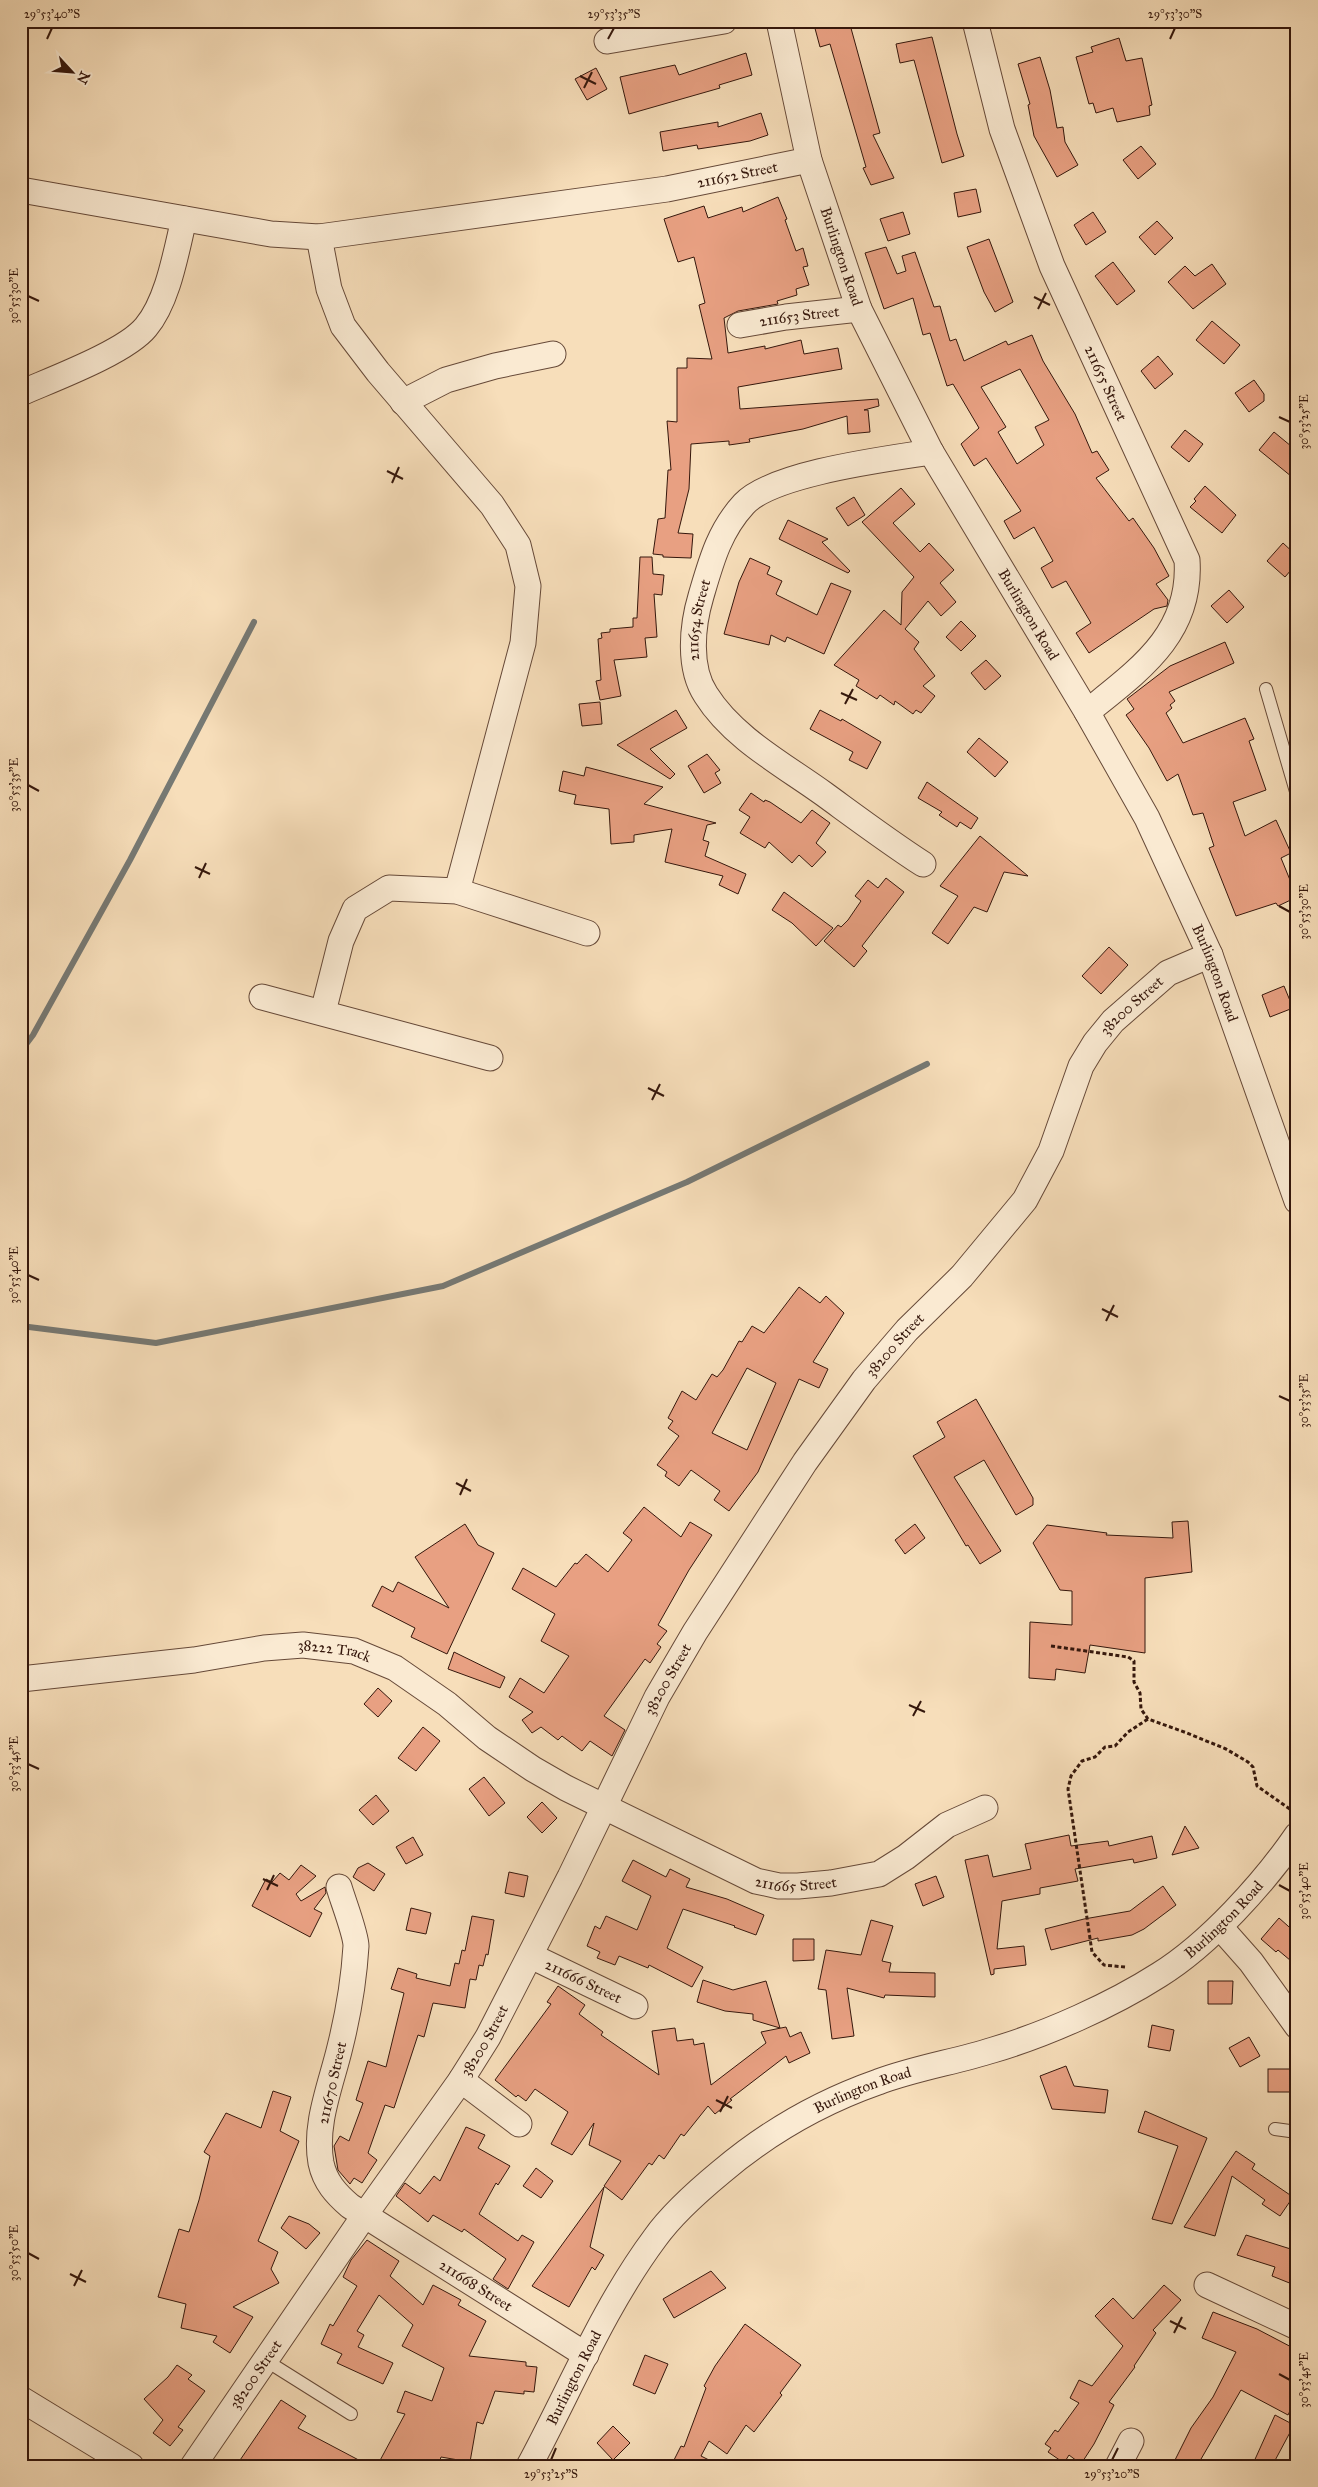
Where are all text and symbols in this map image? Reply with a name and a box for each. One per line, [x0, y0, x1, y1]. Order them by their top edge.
text: 29°53'40"S [24, 7, 80, 21]
text: 29°53'35"S [588, 7, 641, 21]
text: 29°53'30"S [1148, 7, 1202, 21]
north arrow [48, 48, 98, 98]
text: N [73, 68, 93, 87]
street label: 211652 Street [695, 157, 780, 192]
street label: Burlington Road [816, 205, 866, 309]
text: 30°53'30"E [7, 268, 21, 324]
street label: 211653 Street [758, 302, 841, 330]
street label: 211655 Street [1081, 342, 1131, 424]
text: 30°53'25"E [1297, 394, 1311, 450]
street label: Burlington Road [994, 566, 1063, 664]
street label: 211654 Street [684, 577, 715, 662]
text: 30°53'35"E [7, 758, 21, 812]
text: 30°53'30"E [1297, 884, 1311, 940]
street label: Burlington Road [1188, 921, 1242, 1025]
street label: 38200 Street [1096, 972, 1167, 1039]
text: 30°53'40"E [7, 1246, 21, 1304]
street label: 38200 Street [862, 1309, 928, 1380]
text: 30°53'35"E [1297, 1374, 1311, 1428]
street label: 38222 Track [297, 1636, 374, 1666]
street label: 38200 Street [641, 1640, 696, 1718]
text: 30°53'45"E [7, 1736, 21, 1792]
text: 30°53'40"E [1297, 1862, 1311, 1920]
street label: 211665 Street [753, 1872, 839, 1896]
street label: Burlington Road [1181, 1877, 1267, 1962]
street label: 211666 Street [542, 1955, 625, 2007]
street label: 38200 Street [457, 2001, 512, 2079]
street label: 211670 Street [314, 2039, 350, 2126]
street label: Burlington Road [811, 2063, 913, 2117]
text: 30°53'50"E [7, 2224, 21, 2281]
street label: 211668 Street [436, 2256, 516, 2316]
street label: Burlington Road [543, 2327, 605, 2428]
street label: 38200 Street [226, 2336, 286, 2412]
text: 30°53'45"E [1297, 2352, 1311, 2408]
text: 29°53'25"S [524, 2467, 578, 2481]
text: 29°53'20"S [1084, 2467, 1140, 2481]

